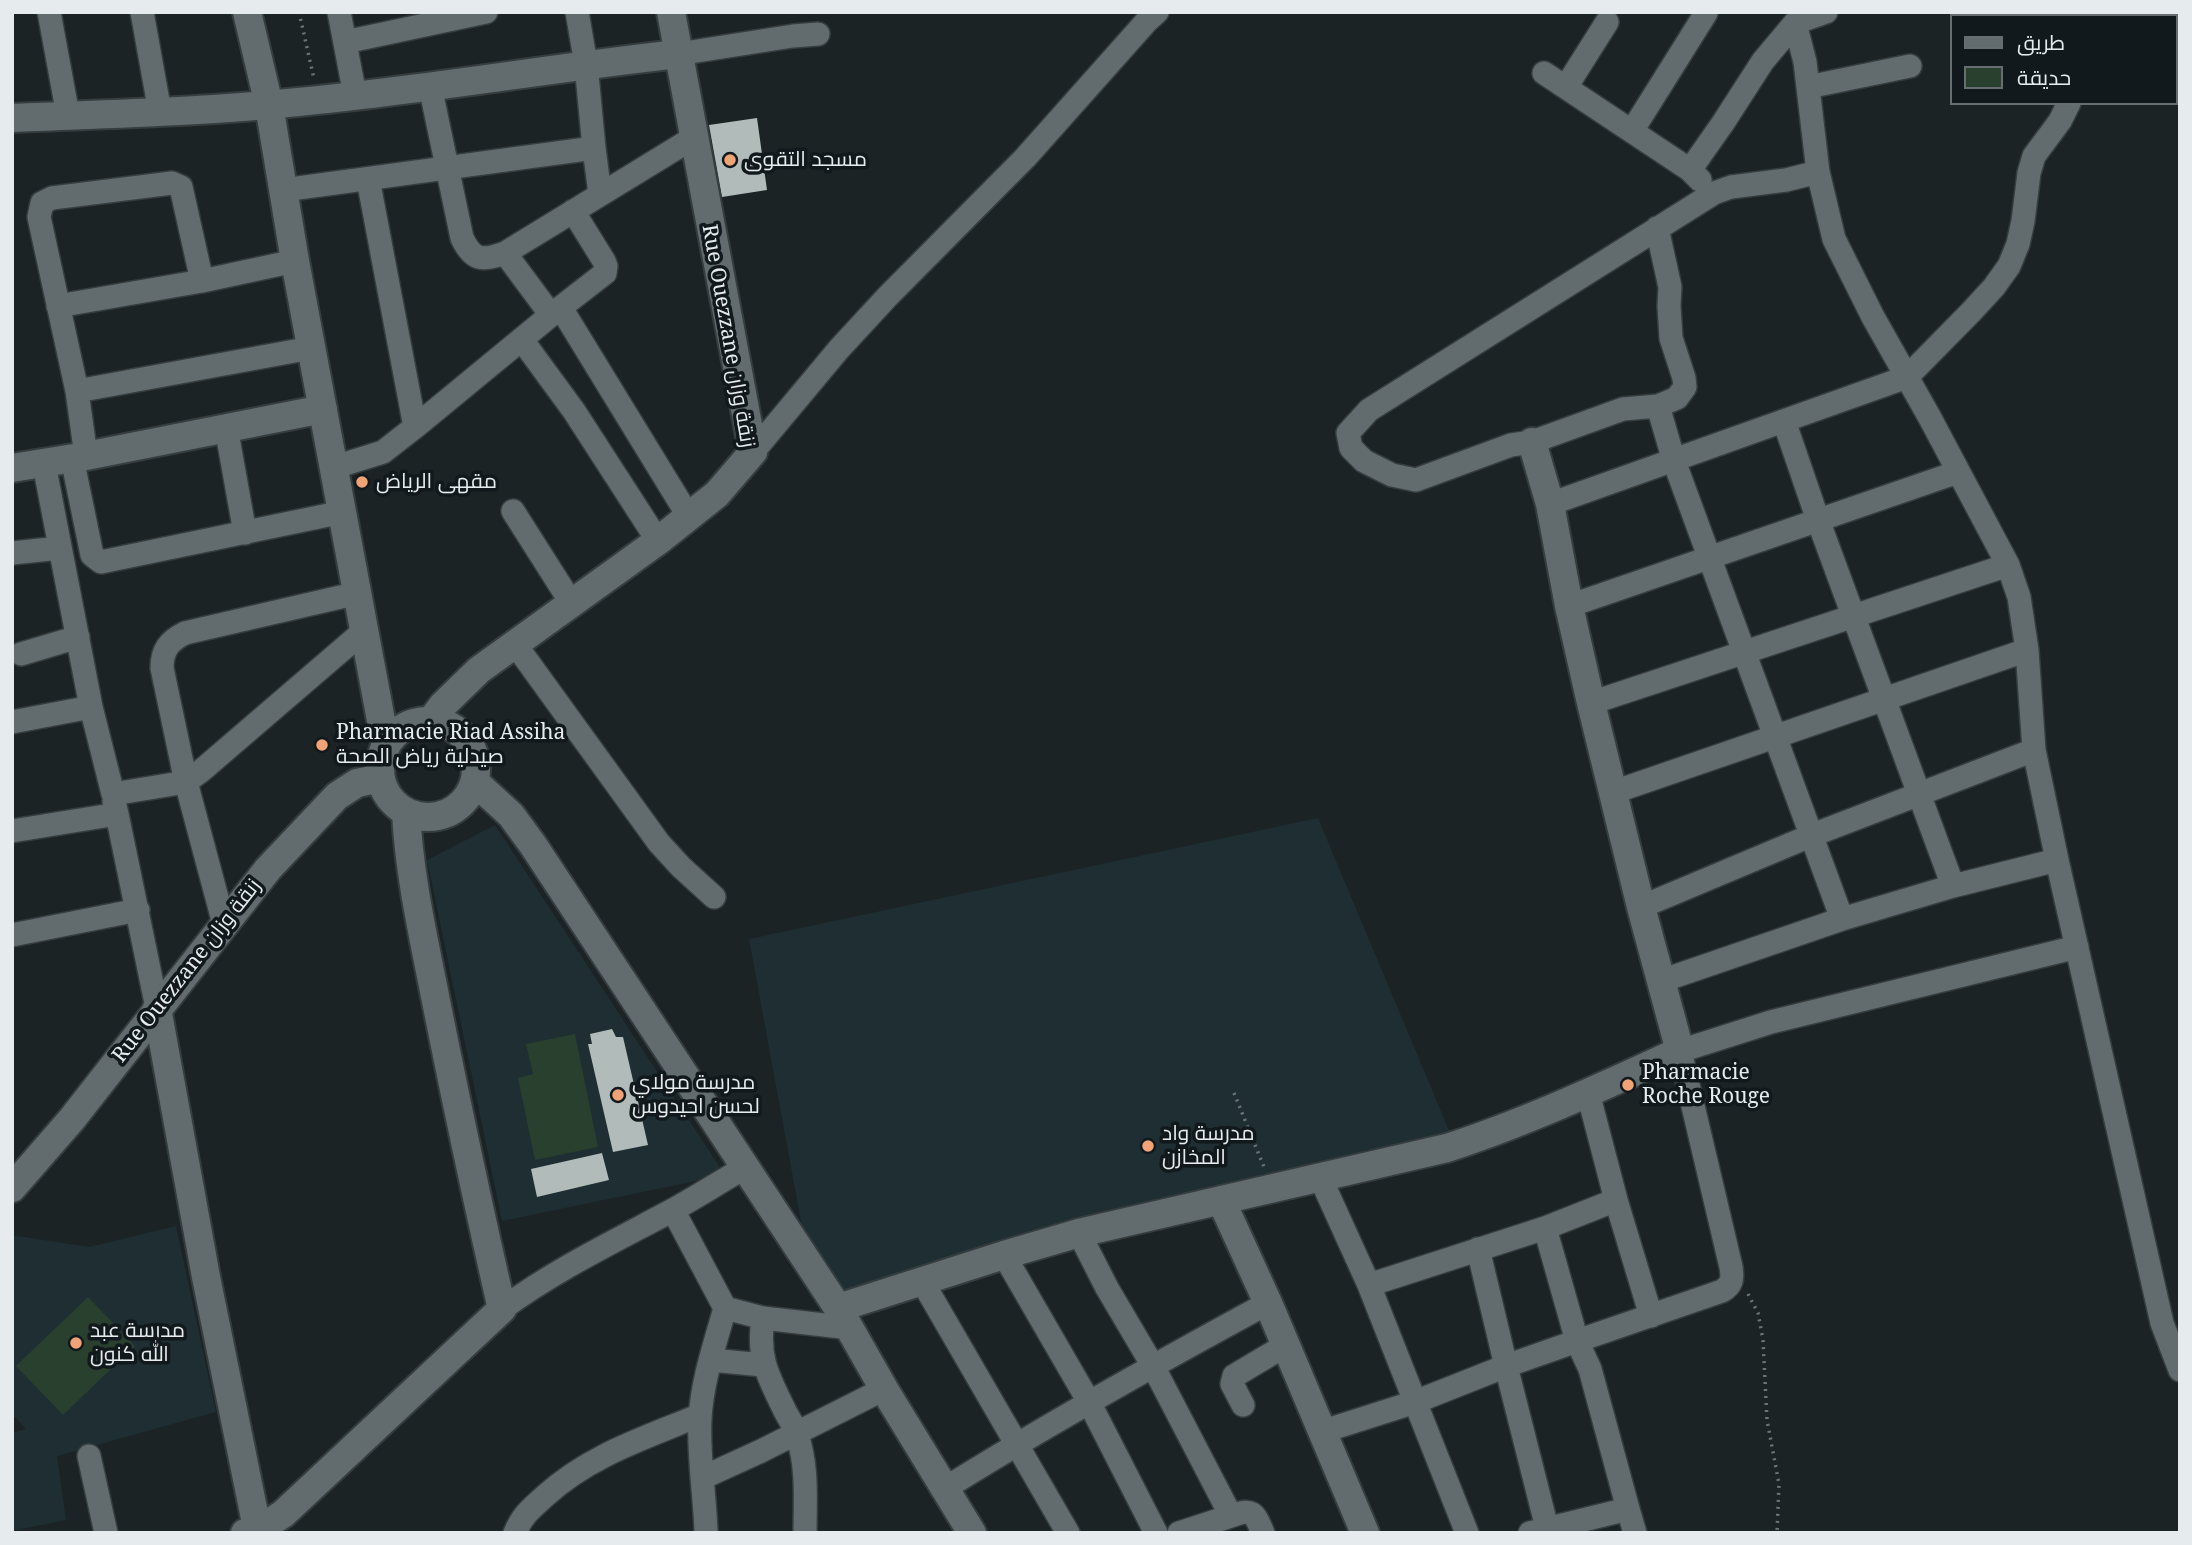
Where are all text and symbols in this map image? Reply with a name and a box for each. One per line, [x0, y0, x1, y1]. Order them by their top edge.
legend [1951, 14, 2178, 105]
text: طريق [2017, 28, 2065, 56]
text: حديقة [2017, 63, 2071, 91]
place label: مسجد التقوى [744, 147, 867, 173]
marker: مسجد التقوى [722, 152, 738, 168]
street label: Rue Ouezzane زنقة وزان [696, 222, 760, 450]
place label: مقهى الرياض [376, 469, 497, 495]
marker: مقهى الرياض [354, 474, 370, 490]
place label: Pharmacie Riad Assiha صيدلية رياض الصحة [336, 720, 565, 770]
marker: Pharmacie Riad Assiha صيدلية رياض الصحة [314, 737, 330, 753]
street label: Rue Ouezzane زنقة وزان [107, 874, 267, 1068]
place label: Pharmacie Roche Rouge [1642, 1060, 1770, 1110]
place label: مدرسة مولاي لحسن احيدوس [632, 1070, 760, 1120]
marker: Pharmacie Roche Rouge [1620, 1077, 1636, 1093]
marker: مدرسة مولاي لحسن احيدوس [610, 1087, 626, 1103]
place label: مدرسة واد المخازن [1162, 1121, 1254, 1171]
marker: مدرسة واد المخازن [1140, 1138, 1156, 1154]
place label: مدرسة عبد الله كنون [90, 1318, 185, 1368]
marker: مدرسة عبد الله كنون [68, 1335, 84, 1351]

